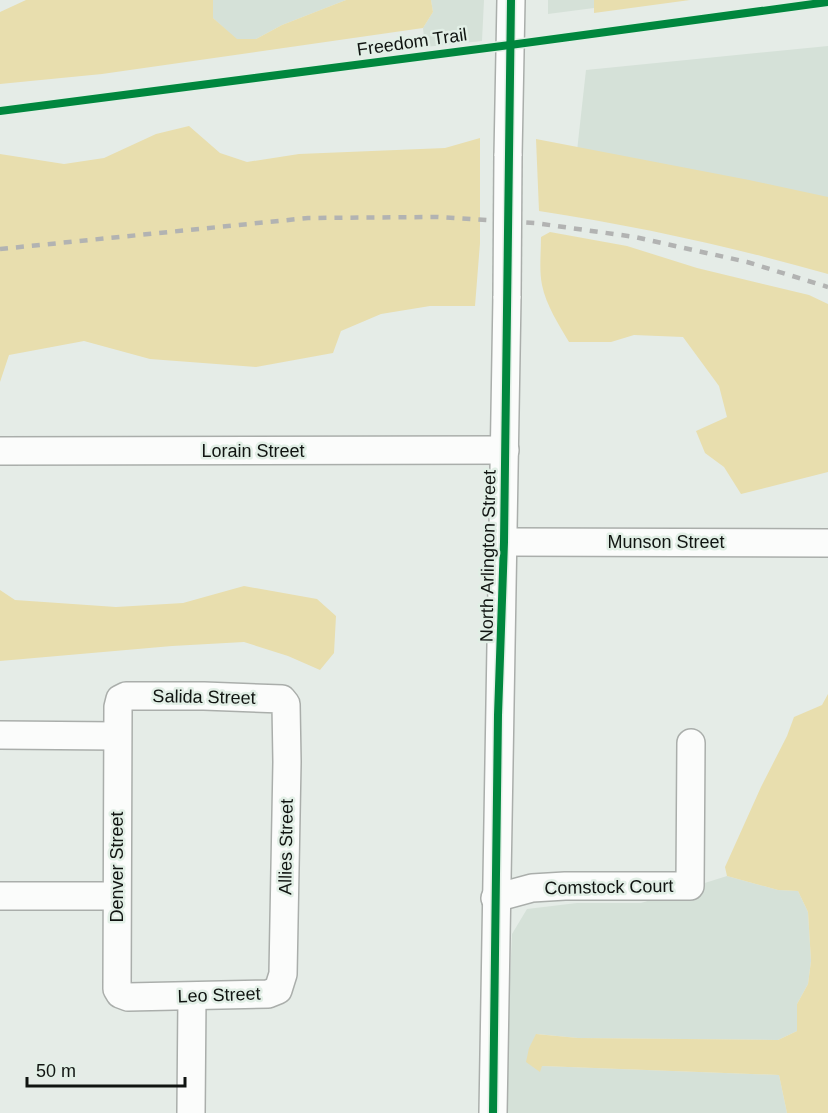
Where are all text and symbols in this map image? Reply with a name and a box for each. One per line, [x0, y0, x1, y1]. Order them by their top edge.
street label: Freedom Trail [356, 24, 468, 60]
street label: Lorain Street [201, 441, 305, 461]
street label: North Arlington Street [476, 470, 500, 642]
street label: Munson Street [607, 532, 725, 552]
street label: Salida Street [152, 686, 256, 708]
street label: Allies Street [275, 799, 297, 895]
street label: Denver Street [107, 811, 127, 923]
street label: Comstock Court [544, 876, 674, 898]
street label: Leo Street [177, 984, 261, 1006]
scale bar [27, 1050, 184, 1088]
text: 50 m [36, 1061, 76, 1081]

